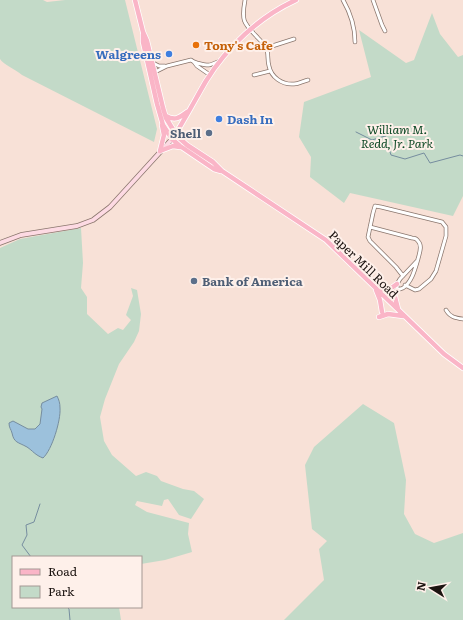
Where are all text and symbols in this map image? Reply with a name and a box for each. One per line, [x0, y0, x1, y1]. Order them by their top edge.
place label: Tony's Cafe [204, 36, 273, 54]
marker: Tony's Cafe [191, 40, 201, 50]
place label: Walgreens [96, 45, 161, 63]
marker: Walgreens [164, 49, 174, 59]
place label: Dash In [227, 110, 274, 128]
marker: Dash In [214, 114, 224, 124]
park label: William M. Redd, Jr. Park [361, 120, 434, 152]
place label: Shell [170, 124, 202, 142]
marker: Shell [204, 128, 214, 138]
street label: Paper Mill Road [325, 226, 403, 302]
place label: Bank of America [202, 272, 303, 290]
marker: Bank of America [189, 276, 199, 286]
legend [12, 556, 142, 608]
text: Road [48, 562, 78, 580]
north arrow [411, 568, 451, 608]
text: N [411, 580, 429, 592]
text: Park [48, 582, 75, 600]

